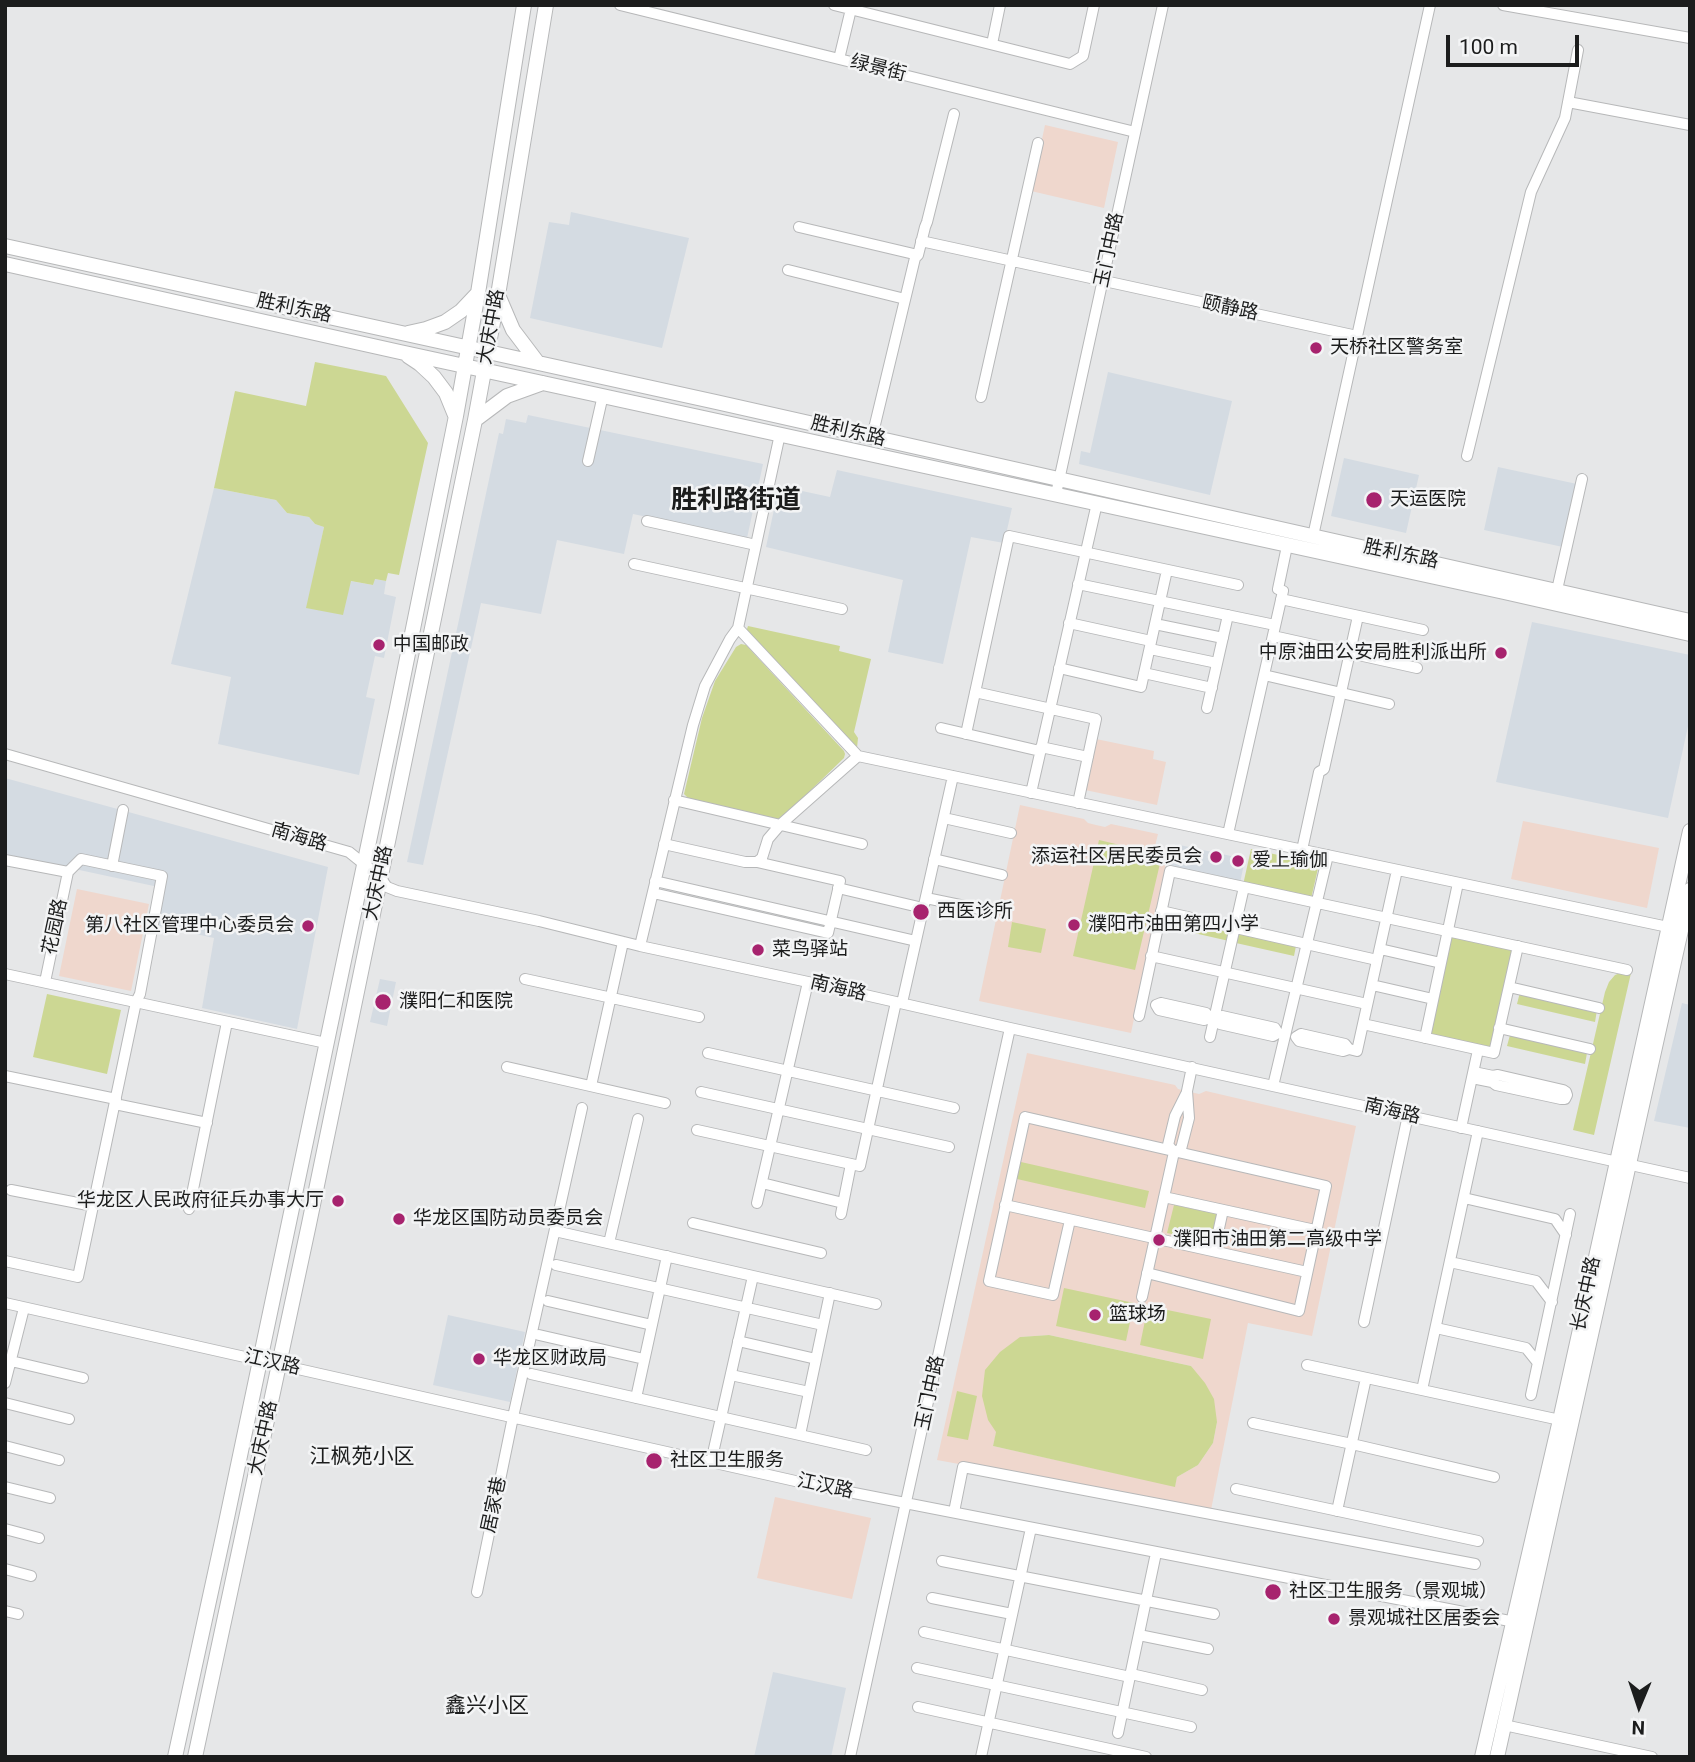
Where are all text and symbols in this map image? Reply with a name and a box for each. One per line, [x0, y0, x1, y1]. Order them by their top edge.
scale bar [1450, 21, 1583, 65]
text: 100 m [1459, 35, 1518, 59]
street label: 绿景街 [848, 51, 908, 87]
street label: 玉门中路 [1091, 210, 1129, 290]
street label: 大庆中路 [474, 288, 510, 366]
street label: 胜利东路 [254, 290, 334, 328]
street label: 颐静路 [1200, 292, 1260, 326]
place label: 天桥社区警务室 [1330, 337, 1463, 359]
marker: 天桥社区警务室 [1308, 340, 1324, 356]
street label: 胜利东路 [808, 412, 888, 452]
district label: 胜利路街道 [671, 485, 801, 517]
place label: 天运医院 [1390, 489, 1466, 511]
marker: 天运医院 [1364, 490, 1384, 510]
street label: 胜利东路 [1361, 536, 1441, 574]
place label: 中国邮政 [393, 634, 469, 656]
marker: 中国邮政 [371, 637, 387, 653]
place label: 中原油田公安局胜利派出所 [1259, 642, 1487, 664]
marker: 中原油田公安局胜利派出所 [1493, 645, 1509, 661]
street label: 南海路 [268, 819, 330, 857]
street label: 大庆中路 [360, 843, 398, 923]
place label: 添运社区居民委员会 [1031, 846, 1202, 868]
marker: 添运社区居民委员会 [1208, 849, 1224, 865]
place label: 爱上瑜伽 [1252, 850, 1328, 872]
marker: 爱上瑜伽 [1230, 853, 1246, 869]
street label: 花园路 [39, 897, 73, 957]
place label: 西医诊所 [937, 901, 1013, 923]
marker: 西医诊所 [911, 902, 931, 922]
place label: 濮阳市油田第四小学 [1088, 914, 1259, 936]
place label: 第八社区管理中心委员会 [85, 915, 294, 937]
marker: 濮阳市油田第四小学 [1066, 917, 1082, 933]
marker: 第八社区管理中心委员会 [300, 918, 316, 934]
place label: 菜鸟驿站 [772, 939, 848, 961]
marker: 菜鸟驿站 [750, 942, 766, 958]
street label: 南海路 [808, 971, 868, 1007]
place label: 濮阳仁和医院 [399, 991, 513, 1013]
marker: 濮阳仁和医院 [373, 992, 393, 1012]
street label: 南海路 [1362, 1094, 1422, 1130]
place label: 华龙区人民政府征兵办事大厅 [77, 1190, 324, 1212]
marker: 华龙区人民政府征兵办事大厅 [330, 1193, 346, 1209]
place label: 华龙区国防动员委员会 [413, 1208, 603, 1230]
marker: 华龙区国防动员委员会 [391, 1211, 407, 1227]
place label: 濮阳市油田第二高级中学 [1173, 1229, 1382, 1251]
marker: 濮阳市油田第二高级中学 [1151, 1232, 1167, 1248]
street label: 长庆中路 [1568, 1254, 1606, 1334]
place label: 篮球场 [1109, 1304, 1166, 1326]
marker: 篮球场 [1087, 1307, 1103, 1323]
street label: 江汉路 [242, 1345, 302, 1381]
place label: 华龙区财政局 [493, 1348, 607, 1370]
marker: 华龙区财政局 [471, 1351, 487, 1367]
street label: 玉门中路 [912, 1353, 950, 1433]
street label: 大庆中路 [245, 1398, 283, 1478]
district label: 江枫苑小区 [310, 1445, 414, 1471]
place label: 社区卫生服务 [670, 1450, 784, 1472]
marker: 社区卫生服务 [644, 1451, 664, 1471]
street label: 江汉路 [795, 1470, 855, 1504]
street label: 居家巷 [478, 1475, 512, 1535]
place label: 社区卫生服务（景观城） [1289, 1581, 1498, 1603]
marker: 社区卫生服务（景观城） [1263, 1582, 1283, 1602]
place label: 景观城社区居委会 [1348, 1608, 1500, 1630]
marker: 景观城社区居委会 [1326, 1611, 1342, 1627]
north arrow [1604, 1671, 1674, 1741]
district label: 鑫兴小区 [445, 1694, 529, 1720]
text: N [1631, 1716, 1645, 1739]

